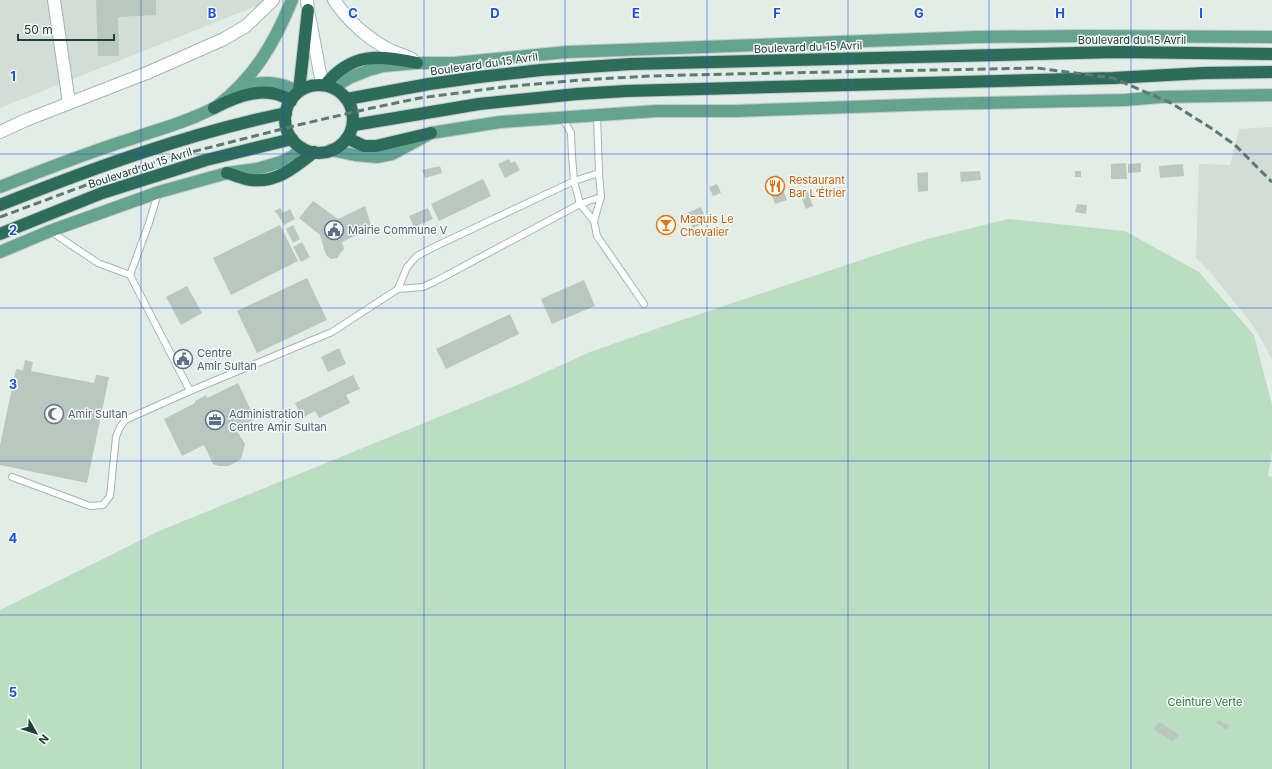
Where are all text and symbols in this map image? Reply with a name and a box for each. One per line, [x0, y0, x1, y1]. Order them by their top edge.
text: B [208, 5, 217, 21]
text: C [348, 5, 358, 21]
text: D [490, 5, 500, 21]
text: E [632, 5, 640, 21]
text: F [773, 5, 781, 21]
text: G [914, 5, 924, 21]
text: H [1055, 5, 1065, 21]
text: I [1199, 5, 1203, 21]
scale bar [18, 16, 114, 42]
text: 50 m [24, 22, 53, 37]
street label: Boulevard du 15 Avril [1078, 33, 1186, 47]
street label: Boulevard du 15 Avril [754, 38, 862, 56]
street label: Boulevard du 15 Avril [429, 50, 539, 78]
text: 1 [10, 68, 16, 84]
street label: Boulevard du 15 Avril [86, 145, 194, 191]
place label: Restaurant Bar L’Étrier [789, 173, 846, 200]
restaurant icon: Restaurant Bar L’Étrier [764, 175, 786, 197]
place label: Maquis Le Chevalier [680, 212, 734, 239]
bar icon: Maquis Le Chevalier [655, 214, 677, 236]
public building icon: Mairie Commune V [323, 219, 345, 241]
text: 2 [9, 222, 17, 238]
place label: Mairie Commune V [348, 223, 448, 237]
place label: Centre Amir Sultan [197, 346, 257, 373]
public building icon: Centre Amir Sultan [172, 348, 194, 370]
text: 3 [9, 376, 17, 392]
mosque icon: Amir Sultan [43, 403, 65, 425]
place label: Amir Sultan [68, 407, 128, 421]
place label: Administration Centre Amir Sultan [229, 407, 327, 434]
office icon: Administration Centre Amir Sultan [204, 409, 226, 431]
text: 4 [9, 530, 18, 546]
text: 5 [9, 684, 17, 700]
park label: Ceinture Verte [1168, 695, 1242, 709]
north arrow [16, 713, 56, 753]
text: N [36, 732, 52, 747]

